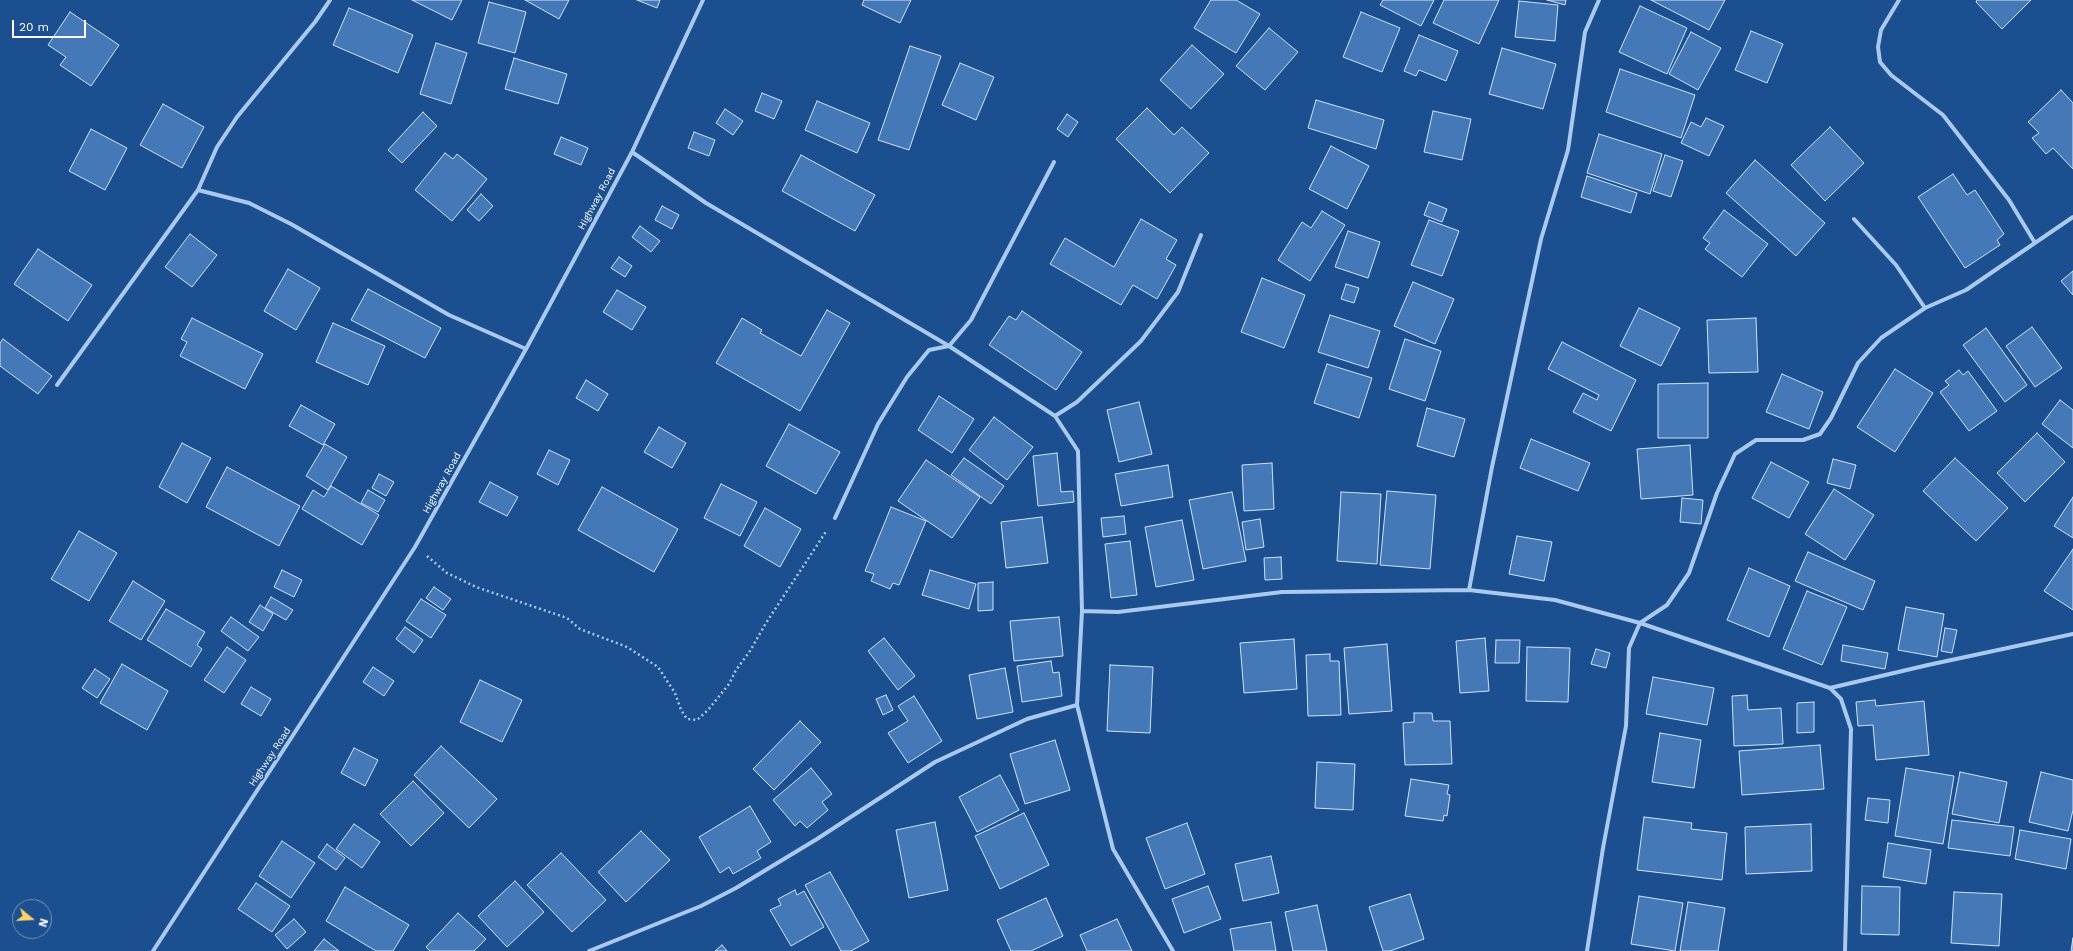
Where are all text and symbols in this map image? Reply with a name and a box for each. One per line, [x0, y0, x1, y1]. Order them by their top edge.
scale bar [14, 12, 88, 38]
text: 20 m [19, 20, 49, 34]
street label: Highway Road [576, 166, 618, 232]
street label: Highway Road [420, 450, 464, 516]
street label: Highway Road [246, 725, 294, 789]
north arrow [12, 899, 52, 939]
text: N [35, 917, 50, 928]

